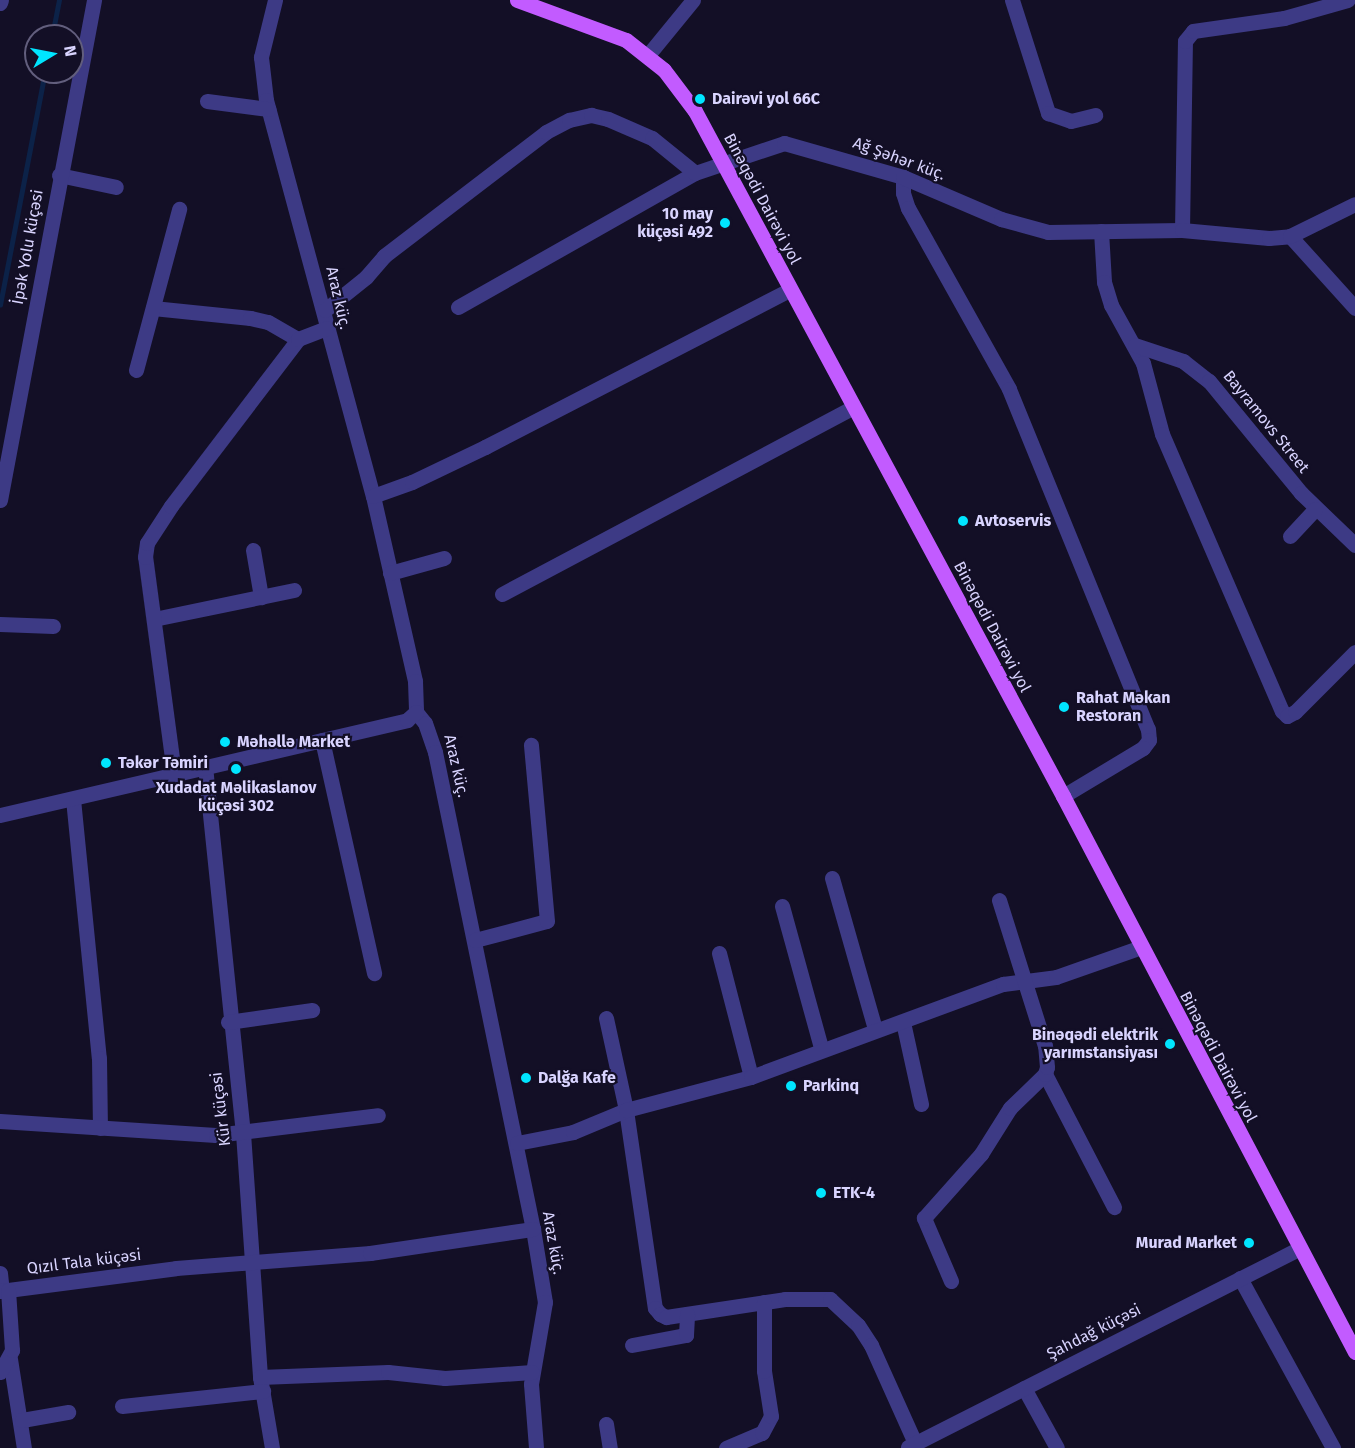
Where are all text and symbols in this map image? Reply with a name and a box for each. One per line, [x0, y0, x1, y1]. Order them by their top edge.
north arrow [24, 24, 84, 84]
text: N [60, 44, 81, 58]
place label: Dairəvi yol 66C [712, 89, 820, 109]
marker: Dairəvi yol 66C [693, 92, 707, 106]
street label: Binəqədi Dairəvi yol [719, 130, 805, 268]
street label: Ağ Şəhər küç. [850, 133, 948, 185]
street label: İpək Yolu küçəsi [8, 188, 48, 306]
place label: 10 may küçəsi 492 [637, 204, 713, 242]
marker: 10 may küçəsi 492 [718, 216, 732, 230]
street label: Araz küç. [321, 265, 355, 331]
street label: Bayramovs Street [1219, 367, 1313, 477]
place label: Avtoservis [975, 511, 1051, 531]
marker: Avtoservis [956, 514, 970, 528]
street label: Binəqədi Dairəvi yol [949, 558, 1035, 696]
place label: Rahat Məkan Restoran [1076, 688, 1171, 726]
marker: Rahat Məkan Restoran [1057, 700, 1071, 714]
place label: Məhəllə Market [237, 732, 350, 752]
street label: Araz küç. [439, 733, 473, 799]
marker: Məhəllə Market [218, 735, 232, 749]
place label: Təkər Təmiri [118, 753, 208, 773]
marker: Təkər Təmiri [99, 756, 113, 770]
marker: Xudadat Məlikaslanov küçəsi 302 [229, 762, 243, 776]
place label: Xudadat Məlikaslanov küçəsi 302 [156, 778, 316, 816]
street label: Binəqədi Dairəvi yol [1175, 988, 1261, 1126]
place label: Binəqədi elektrik yarımstansiyası [1032, 1025, 1158, 1063]
marker: Binəqədi elektrik yarımstansiyası [1163, 1037, 1177, 1051]
place label: Dalğa Kafe [538, 1068, 616, 1088]
street label: Kür küçəsi [207, 1071, 235, 1147]
marker: Dalğa Kafe [519, 1071, 533, 1085]
place label: Parkinq [803, 1076, 859, 1096]
marker: Parkinq [784, 1079, 798, 1093]
place label: ETK-4 [833, 1183, 875, 1203]
marker: ETK-4 [814, 1186, 828, 1200]
street label: Araz küç. [538, 1210, 568, 1276]
place label: Murad Market [1136, 1233, 1237, 1253]
marker: Murad Market [1242, 1236, 1256, 1250]
street label: Qızıl Tala küçəsi [26, 1245, 142, 1279]
street label: Şahdağ küçəsi [1044, 1300, 1144, 1364]

